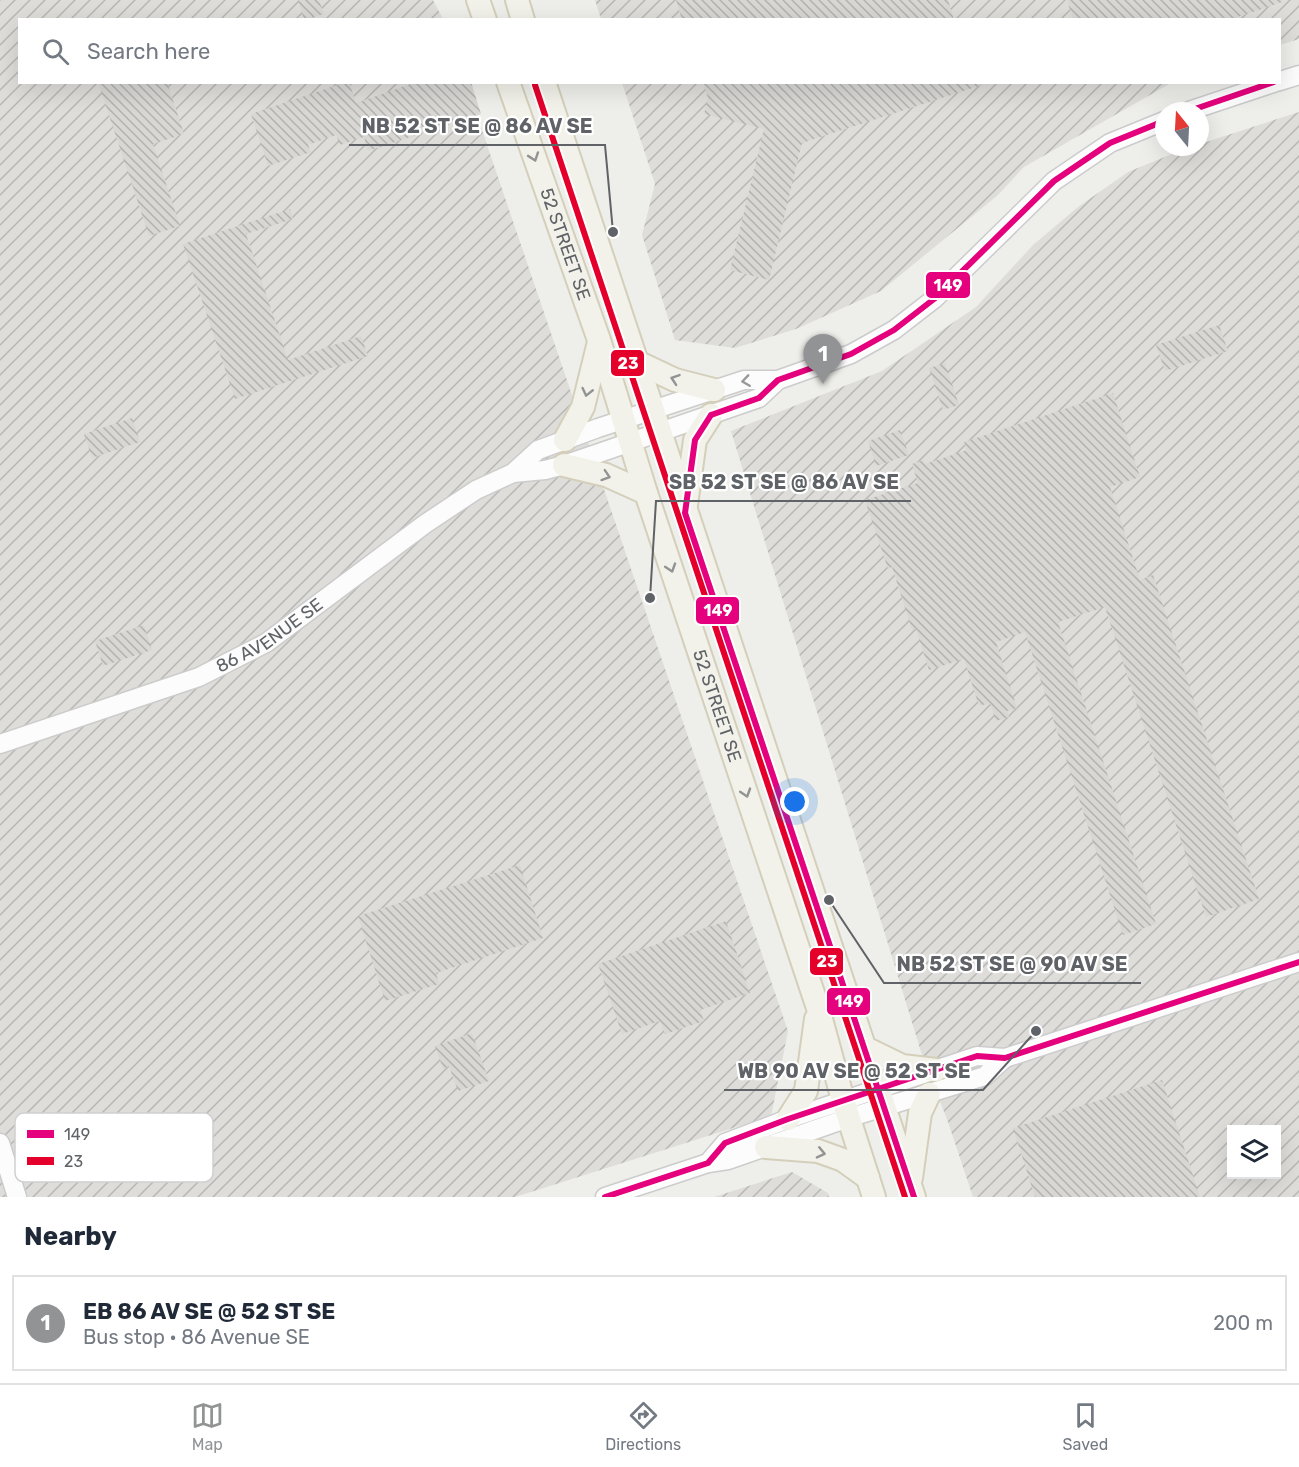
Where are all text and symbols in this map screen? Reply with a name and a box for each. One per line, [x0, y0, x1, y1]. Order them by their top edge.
search box [18, 18, 1281, 84]
icon: search [39, 35, 72, 68]
text: Search here [87, 38, 210, 65]
north arrow [1155, 102, 1209, 156]
callout: NB 52 ST SE @ 86 AV SE [349, 107, 605, 145]
text: NB 52 ST SE @ 86 AV SE [361, 114, 593, 138]
one-way arrow [527, 152, 540, 162]
street label: 52 STREET SE [535, 185, 595, 303]
line badge: 149 [925, 271, 971, 299]
text: 149 [933, 276, 963, 295]
pin: 1 [804, 334, 842, 384]
line badge: 23 [610, 349, 645, 377]
text: 23 [618, 354, 638, 373]
one-way arrow [670, 373, 681, 386]
one-way arrow [741, 375, 750, 387]
one-way arrow [581, 387, 594, 397]
callout: SB 52 ST SE @ 86 AV SE [656, 463, 911, 501]
one-way arrow [600, 469, 611, 481]
text: SB 52 ST SE @ 86 AV SE [669, 470, 899, 494]
one-way arrow [663, 562, 676, 573]
street label: 86 AVENUE SE [212, 593, 327, 677]
line badge: 149 [695, 596, 740, 625]
text: 149 [703, 601, 733, 620]
street label: 52 STREET SE [688, 647, 746, 765]
one-way arrow [739, 787, 751, 798]
your location [780, 787, 809, 816]
callout: NB 52 ST SE @ 90 AV SE [884, 945, 1141, 983]
line badge: 23 [809, 947, 844, 976]
text: 23 [817, 952, 837, 971]
text: NB 52 ST SE @ 90 AV SE [897, 952, 1127, 976]
line badge: 149 [826, 987, 871, 1016]
text: 149 [834, 992, 864, 1011]
callout: WB 90 AV SE @ 52 ST SE [724, 1052, 983, 1090]
text: WB 90 AV SE @ 52 ST SE [737, 1059, 971, 1083]
legend [15, 1113, 213, 1182]
text: 149 [64, 1125, 90, 1144]
map controls [1227, 1125, 1281, 1179]
button: layers [1227, 1125, 1281, 1179]
one-way arrow [815, 1146, 825, 1159]
text: 23 [64, 1152, 83, 1171]
text: Nearby [24, 1221, 117, 1252]
text: EB 86 AV SE @ 52 ST SE [83, 1298, 335, 1325]
text: 1 [41, 1311, 50, 1335]
text: 200 m [1213, 1311, 1273, 1335]
text: Bus stop · 86 Avenue SE [83, 1325, 310, 1349]
tab: Map [191, 1399, 224, 1454]
tab: Directions [605, 1399, 681, 1454]
tab: Saved [1063, 1399, 1108, 1454]

